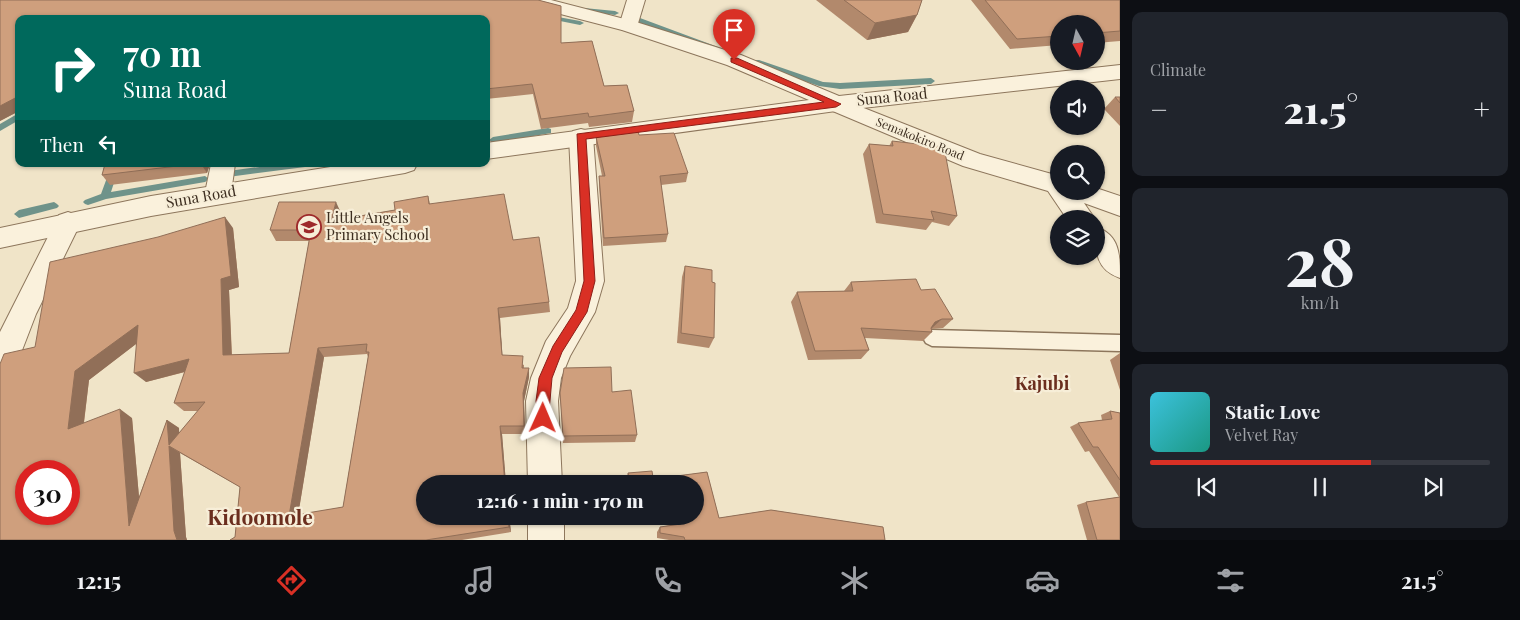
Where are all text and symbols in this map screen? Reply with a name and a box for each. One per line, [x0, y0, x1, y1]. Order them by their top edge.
pin [713, 9, 755, 60]
north arrow [1050, 15, 1105, 70]
map controls [1050, 15, 1105, 265]
icon: arrive [720, 16, 748, 44]
text: 70 m [123, 29, 201, 76]
icon: right [40, 35, 105, 100]
text: Climate [1150, 59, 1206, 80]
text: Suna Road [123, 74, 227, 104]
button: sound [1050, 80, 1105, 135]
street label: Suna Road [856, 82, 928, 110]
text: 21.5° [1284, 83, 1358, 134]
text: − [1150, 90, 1168, 127]
text: + [1474, 90, 1490, 127]
street label: Semakokiro Road [874, 113, 967, 163]
icon: left [94, 130, 122, 158]
text: Then [40, 131, 84, 157]
button: search [1050, 145, 1105, 200]
street label: Suna Road [164, 180, 238, 212]
place label: Little Angels Primary School [326, 207, 429, 244]
button: layers [1050, 210, 1105, 265]
school or university icon: Little Angels Primary School [296, 214, 322, 240]
text: 28 [1285, 216, 1355, 302]
text: km/h [1301, 292, 1339, 313]
district label: Kajubi [1015, 371, 1070, 395]
position arrow [516, 391, 568, 443]
text: Static Love [1225, 398, 1320, 424]
text: Velvet Ray [1225, 424, 1298, 445]
speed limit sign: 30 [15, 460, 80, 525]
icon: previous [1193, 473, 1221, 501]
icon: pause [1306, 473, 1334, 501]
icon: next [1419, 473, 1447, 501]
text: 12:16 · 1 min · 170 m [476, 487, 644, 513]
district label: Kidoomole [207, 502, 313, 530]
icon: directions [274, 563, 309, 598]
icon: music [462, 563, 497, 598]
icon: phone [650, 563, 685, 598]
icon: climate [837, 563, 872, 598]
icon: car [1025, 563, 1060, 598]
icon: filters [1213, 563, 1248, 598]
text: 12:15 [76, 565, 121, 595]
text: 21.5° [1401, 565, 1443, 595]

